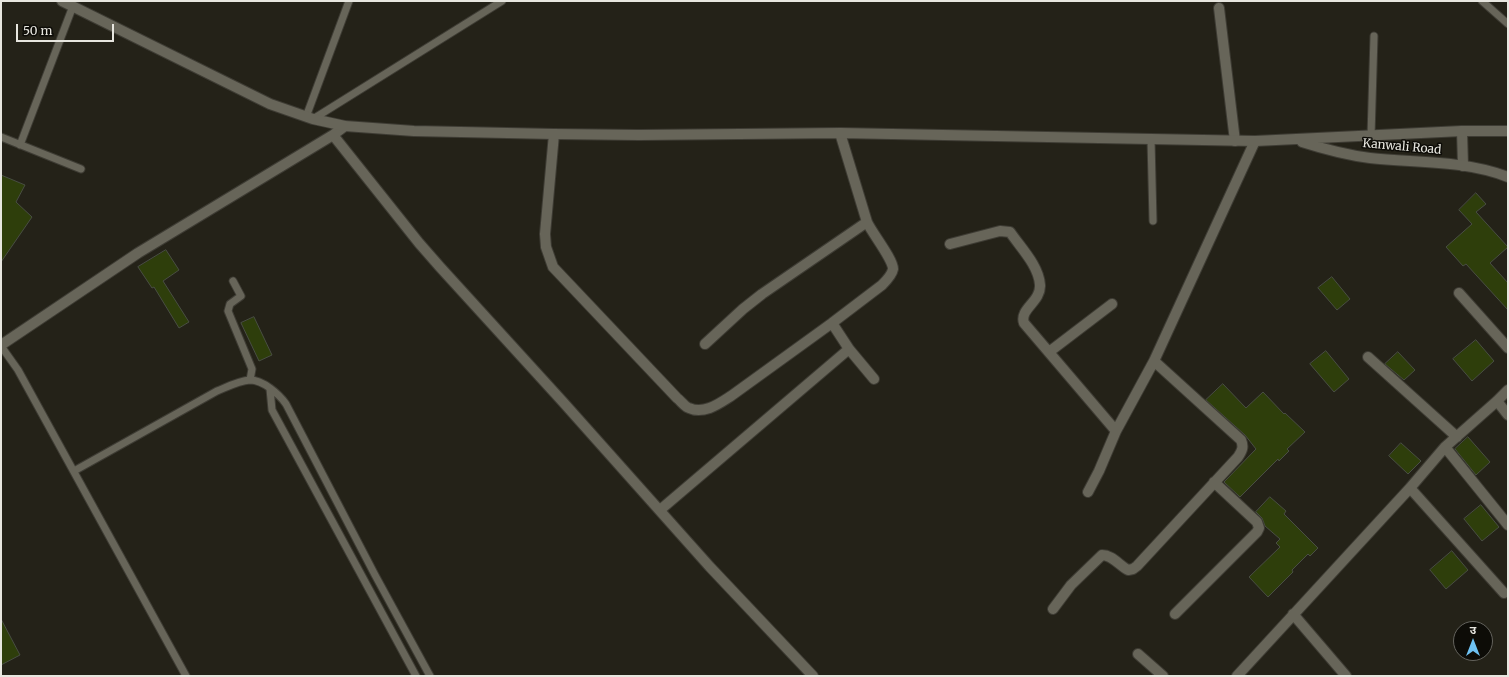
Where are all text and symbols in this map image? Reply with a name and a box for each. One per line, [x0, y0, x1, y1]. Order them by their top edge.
scale bar [18, 16, 116, 42]
text: 50 m [23, 23, 52, 38]
street label: Kanwali Road [1362, 136, 1442, 158]
north arrow [1453, 621, 1493, 661]
text: उ [1470, 623, 1476, 637]

